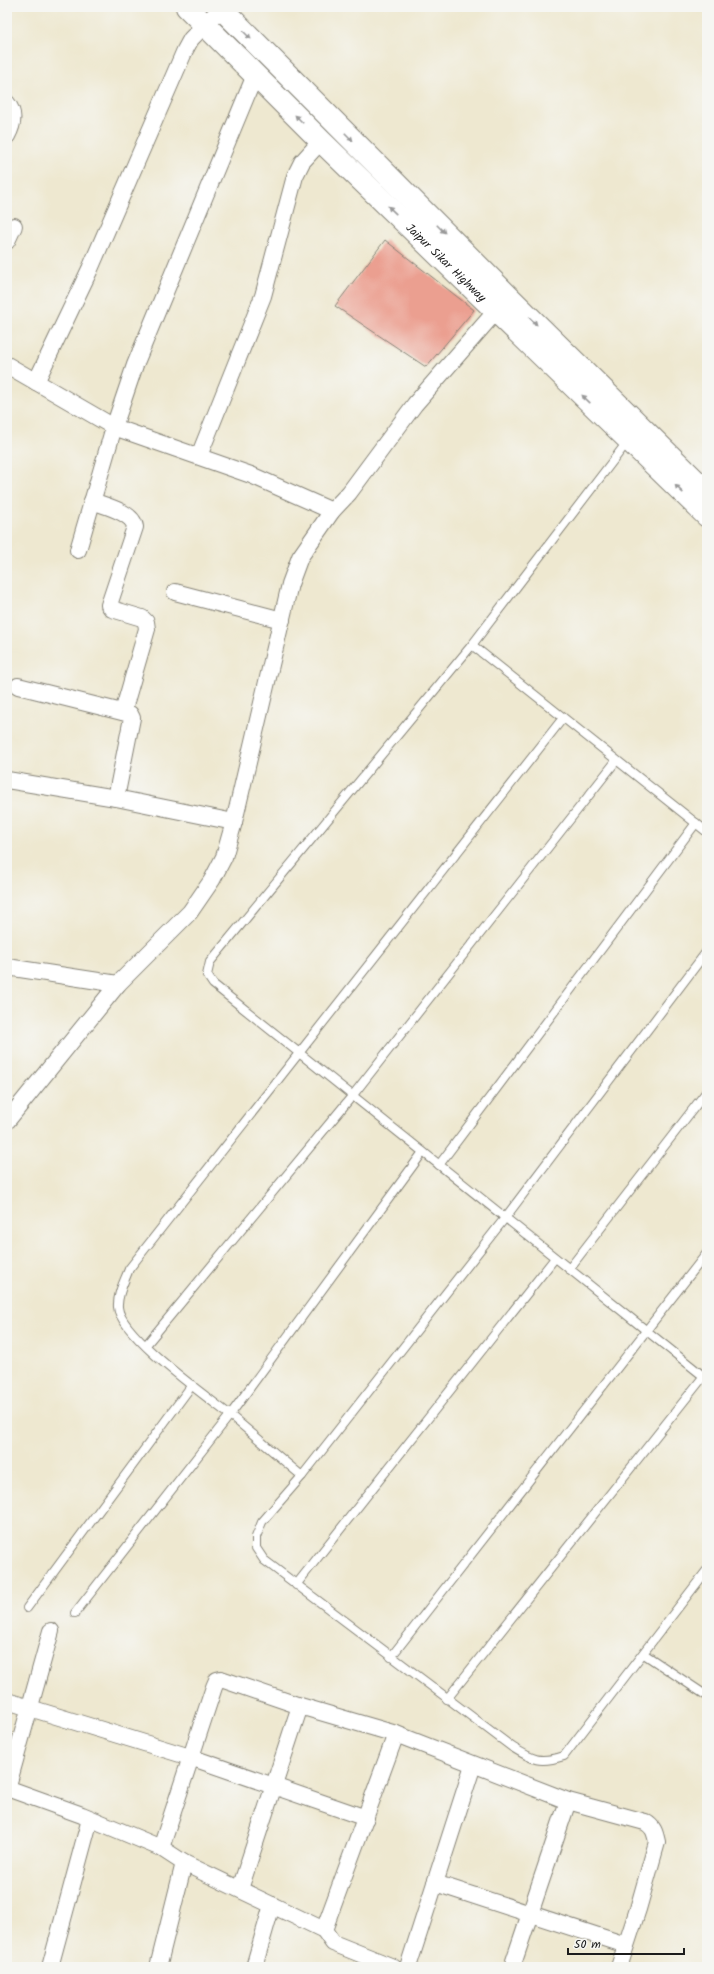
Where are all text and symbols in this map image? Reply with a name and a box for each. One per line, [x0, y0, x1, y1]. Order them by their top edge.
one-way arrow [242, 30, 252, 40]
one-way arrow [294, 114, 304, 124]
one-way arrow [344, 132, 354, 142]
one-way arrow [387, 205, 397, 215]
street label: Jaipur Sikar Highway [401, 219, 491, 307]
one-way arrow [436, 224, 445, 234]
one-way arrow [528, 316, 538, 326]
one-way arrow [581, 394, 591, 403]
one-way arrow [674, 484, 684, 494]
scale bar [568, 1930, 684, 1956]
text: 50 m [574, 1935, 601, 1954]

